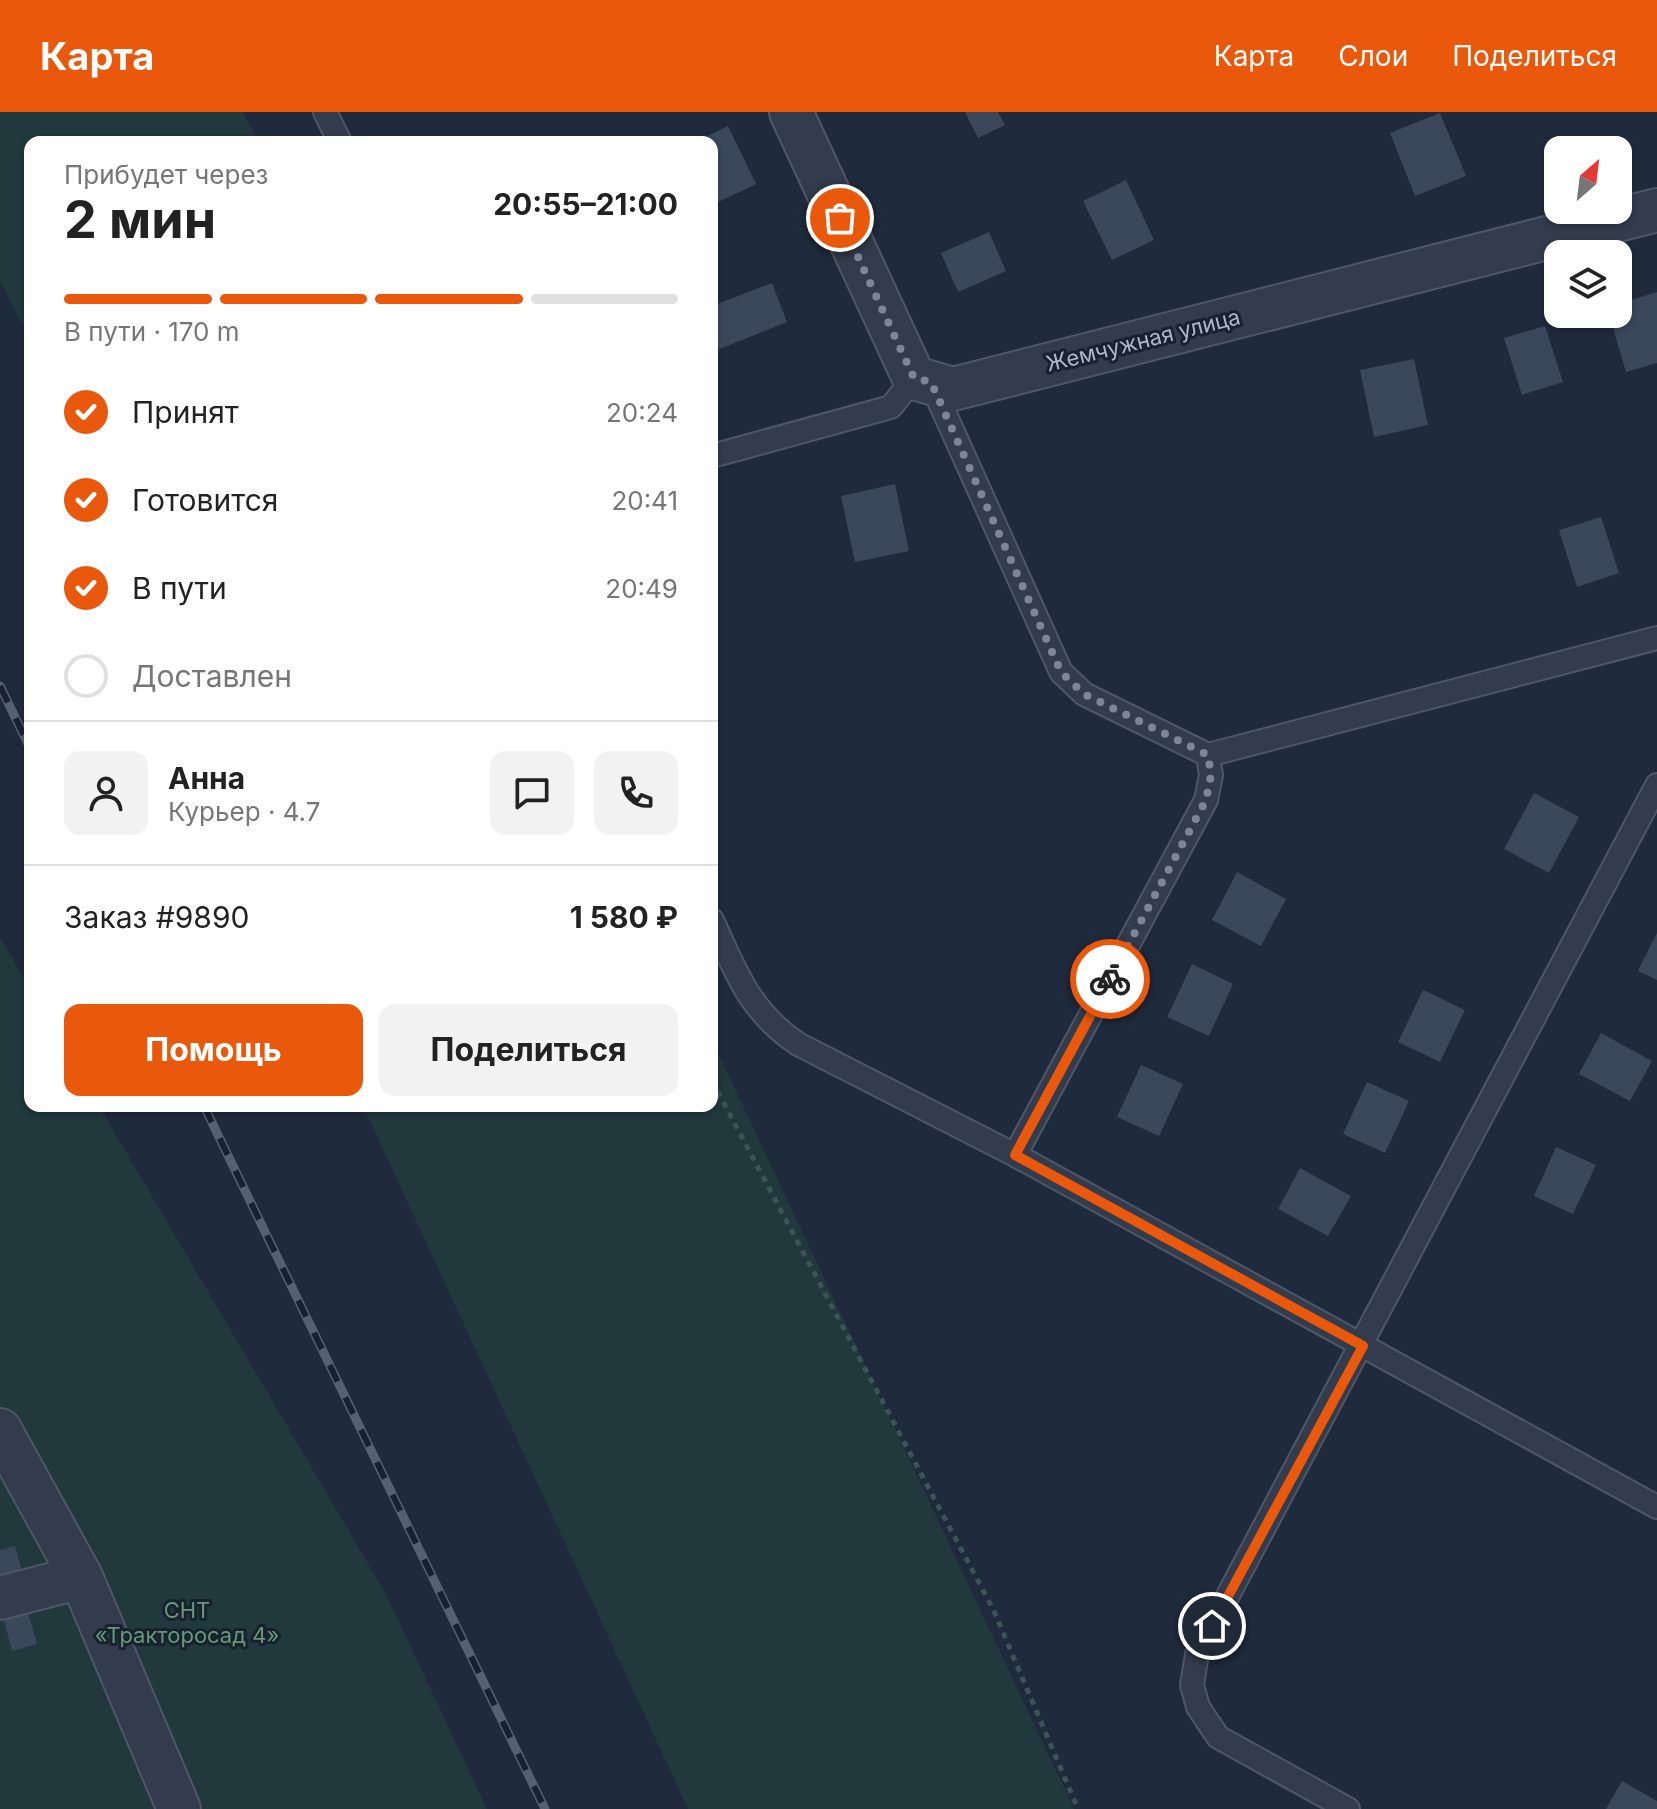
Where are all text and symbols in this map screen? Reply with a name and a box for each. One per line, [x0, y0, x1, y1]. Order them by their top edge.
text: Карта [40, 33, 154, 79]
text: Карта [1214, 39, 1294, 73]
text: Слои [1338, 39, 1408, 73]
text: Поделиться [1452, 39, 1617, 73]
north arrow [1544, 136, 1632, 224]
map controls [1544, 136, 1632, 328]
text: Прибудет через [64, 159, 268, 190]
pin [806, 184, 874, 252]
text: 20:55–21:00 [493, 186, 678, 222]
text: 2 мин [64, 188, 216, 251]
icon: bag [818, 196, 862, 240]
button: layers [1544, 240, 1632, 328]
street label: Жемчужная улица [1043, 303, 1243, 377]
text: В пути · 170 m [64, 316, 240, 347]
icon: check [64, 390, 108, 434]
text: Принят [132, 394, 239, 430]
text: 20:24 [606, 397, 678, 428]
icon: check [64, 478, 108, 522]
text: Готовится [132, 482, 278, 518]
text: 20:41 [611, 485, 678, 516]
icon: check [64, 566, 108, 610]
text: В пути [132, 570, 227, 606]
text: 20:49 [605, 573, 678, 604]
text: Доставлен [132, 658, 292, 694]
button: person [64, 751, 148, 835]
button: chat [490, 751, 574, 835]
button: phone [594, 751, 678, 835]
text: Анна [168, 760, 245, 796]
text: Курьер · 4.7 [168, 796, 320, 827]
text: Заказ #9890 [64, 899, 249, 935]
text: 1 580 ₽ [570, 899, 678, 935]
courier [1070, 939, 1150, 1019]
icon: bike [1088, 957, 1132, 1001]
button: Помощь [64, 1004, 363, 1096]
button: Поделиться [379, 1004, 678, 1096]
pin [1178, 1592, 1246, 1660]
park label: СНТ «Тракторосад 4» [95, 1597, 279, 1648]
icon: home [1190, 1604, 1234, 1648]

